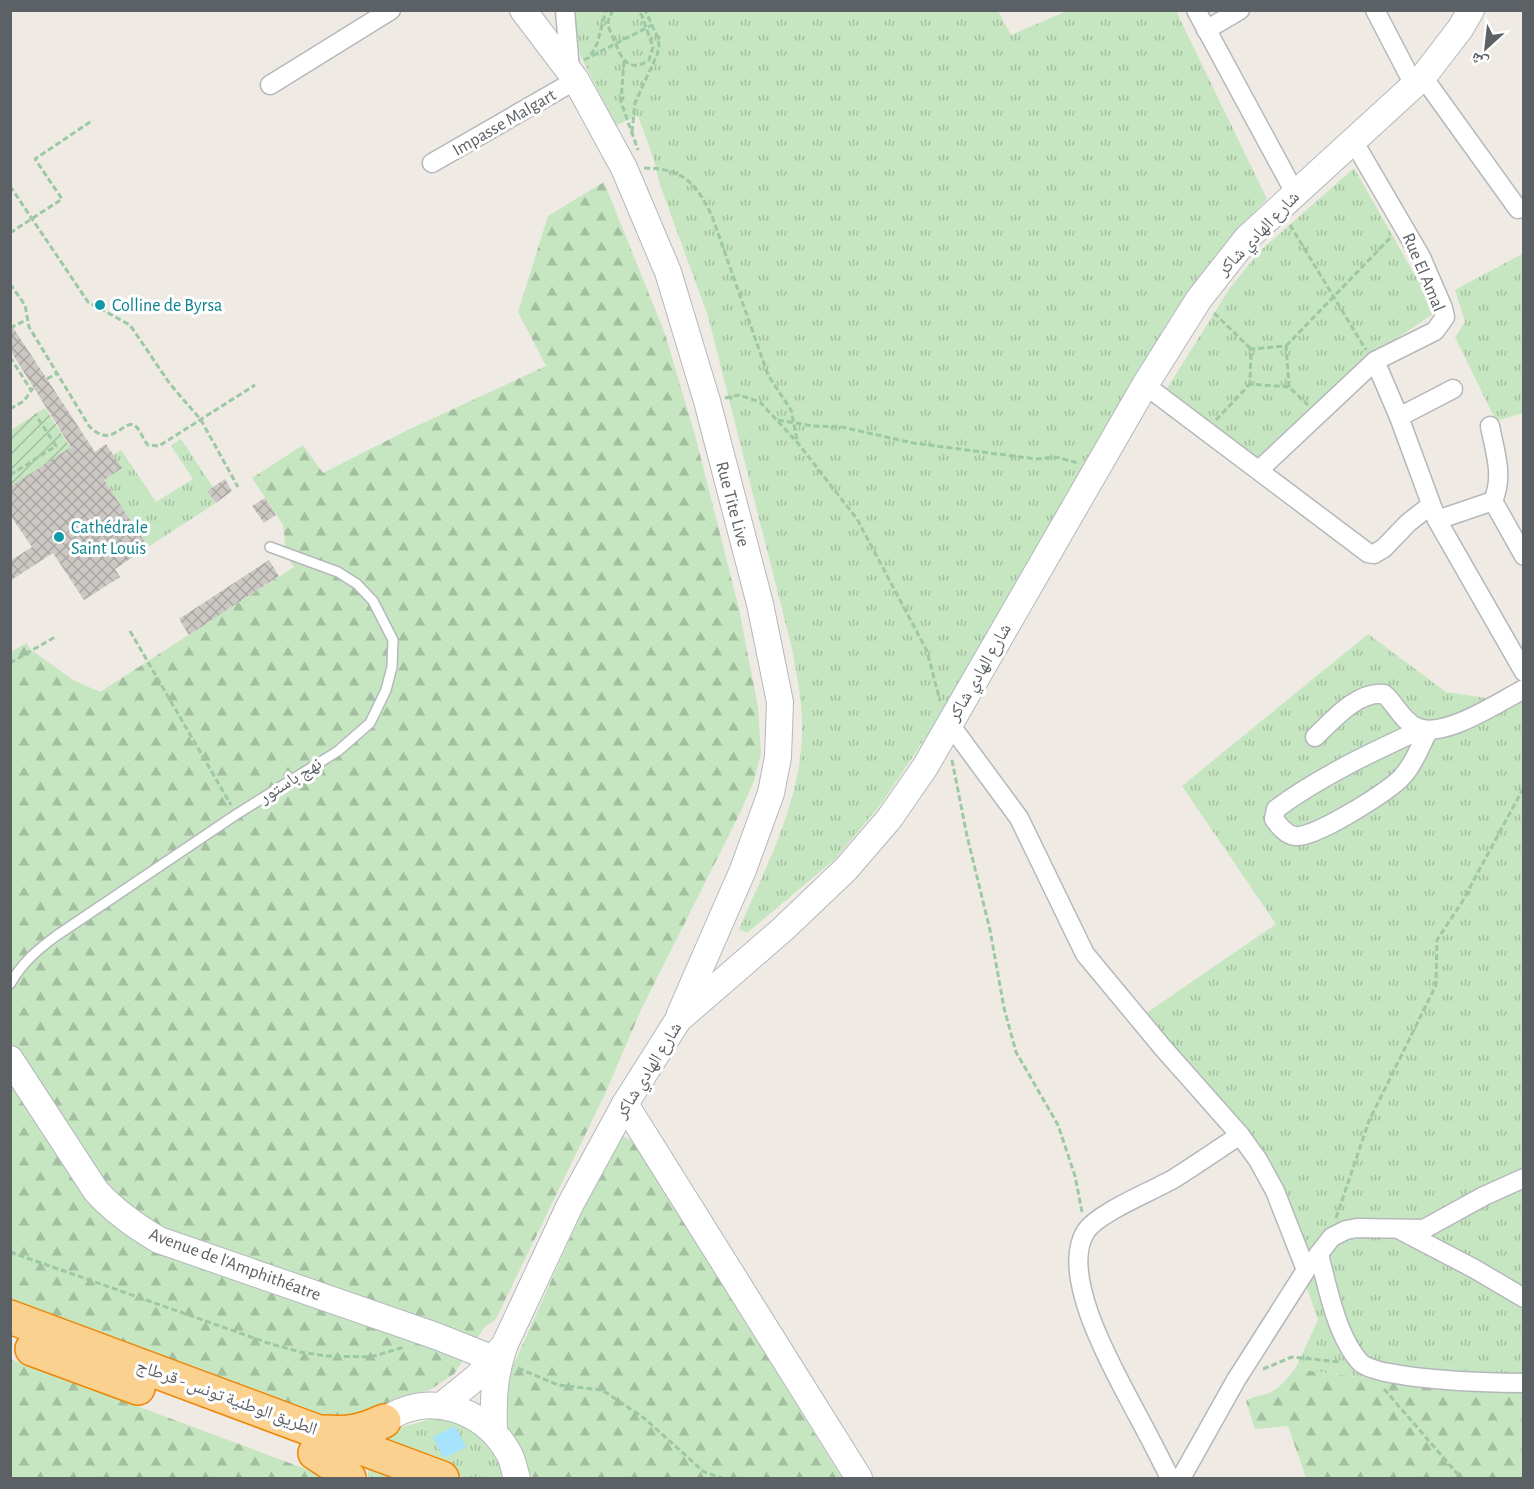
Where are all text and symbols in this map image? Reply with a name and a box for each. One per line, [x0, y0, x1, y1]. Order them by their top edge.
north arrow [1456, 18, 1516, 78]
text: ش [1468, 49, 1491, 71]
street label: Impasse Malgart [450, 86, 560, 160]
street label: شارع الهادي شاكر [1214, 188, 1306, 283]
street label: Rue El Amal [1398, 230, 1448, 314]
place label: Colline de Byrsa [112, 297, 222, 315]
marker: Colline de Byrsa [93, 298, 107, 312]
street label: Rue Tite Live [712, 460, 752, 549]
place label: Cathédrale Saint Louis [71, 519, 148, 558]
marker: Cathédrale Saint Louis [52, 530, 66, 544]
street label: شارع الهادي شاكر [944, 621, 1019, 728]
street label: نهج باستور [255, 755, 326, 809]
street label: شارع الهادي شاكر [612, 1019, 689, 1125]
street label: Avenue de l'Amphithéatre [146, 1225, 323, 1304]
street label: الطريق الوطنية تونس - قرطاج [133, 1357, 319, 1441]

